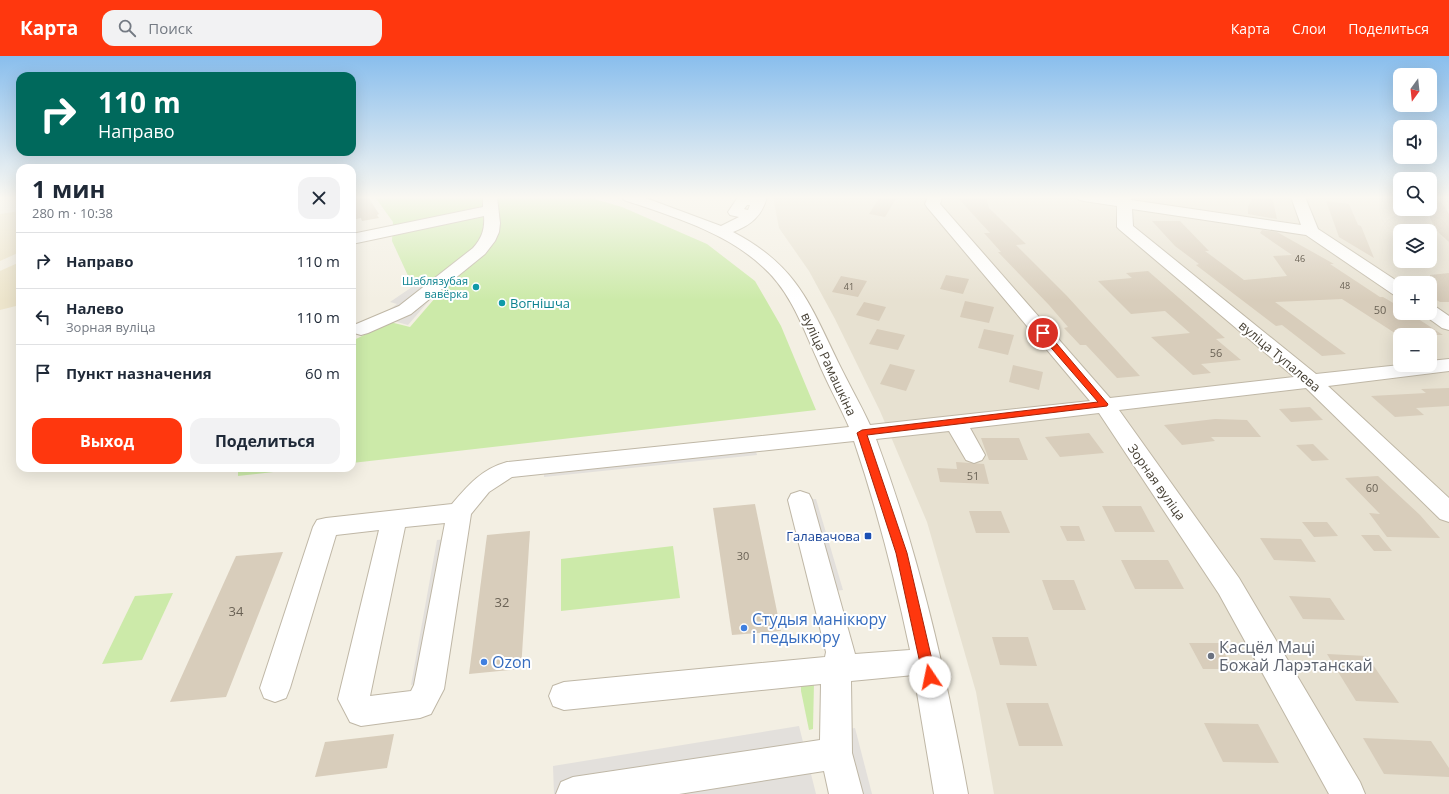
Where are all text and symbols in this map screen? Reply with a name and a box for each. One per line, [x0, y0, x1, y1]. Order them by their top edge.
search box [102, 10, 382, 46]
text: Карта [20, 15, 78, 41]
icon: search [116, 17, 138, 39]
text: Поиск [148, 18, 193, 38]
text: Карта [1231, 19, 1270, 38]
text: Слои [1292, 19, 1326, 38]
text: Поделиться [1348, 19, 1429, 38]
north arrow [1393, 68, 1437, 112]
map controls [1393, 68, 1437, 372]
text: 110 m [98, 83, 181, 121]
icon: right [32, 88, 84, 140]
text: Направо [98, 119, 175, 143]
button: sound [1393, 120, 1437, 164]
text: 1 мин [32, 172, 105, 205]
button: search [1393, 172, 1437, 216]
button: close [298, 177, 340, 219]
text: 280 m · 10:38 [32, 204, 113, 222]
button: layers [1393, 224, 1437, 268]
icon: right [32, 250, 54, 272]
text: Направо [66, 251, 134, 271]
text: 110 m [296, 251, 340, 271]
house number: 46 [1295, 252, 1305, 265]
place label: Шаблязубая вавёрка [402, 273, 468, 301]
button: + [1393, 276, 1437, 320]
house number: 48 [1340, 279, 1350, 292]
house number: 41 [844, 280, 854, 293]
marker: Шаблязубая вавёрка [471, 282, 481, 292]
place label: Вогнішча [510, 294, 570, 312]
text: Налево [66, 298, 124, 318]
marker: Вогнішча [497, 298, 507, 308]
house number: 50 [1374, 302, 1386, 317]
icon: left [32, 306, 54, 328]
text: 110 m [296, 307, 340, 327]
street label: вуліца Рамашкіна [797, 309, 861, 419]
pin [1026, 316, 1060, 350]
street label: вуліца Тупалева [1235, 316, 1325, 396]
text: Зорная вуліца [66, 318, 155, 336]
icon: arrive [1032, 322, 1054, 344]
button: − [1393, 328, 1437, 372]
house number: 56 [1210, 345, 1222, 360]
icon: arrive [32, 362, 54, 384]
text: Пункт назначения [66, 363, 212, 383]
text: 60 m [305, 363, 340, 383]
button: Выход [32, 418, 182, 464]
button: Поделиться [190, 418, 340, 464]
street label: Зорная вуліца [1124, 440, 1190, 524]
house number: 51 [967, 468, 979, 483]
house number: 60 [1366, 480, 1378, 495]
place label: Галавачова [786, 527, 860, 545]
marker: Галавачова [863, 531, 873, 541]
house number: 30 [737, 548, 749, 563]
house number: 32 [495, 593, 509, 611]
house number: 34 [229, 602, 244, 620]
place label: Студыя манікюру і педыкюру [752, 608, 887, 648]
marker: Студыя манікюру і педыкюру [739, 623, 749, 633]
place label: Касцёл Маці Божай Ларэтанскай [1219, 636, 1373, 676]
place label: Ozon [492, 651, 531, 673]
marker: Касцёл Маці Божай Ларэтанскай [1206, 651, 1216, 661]
position arrow [909, 656, 951, 698]
marker: Ozon [479, 657, 489, 667]

